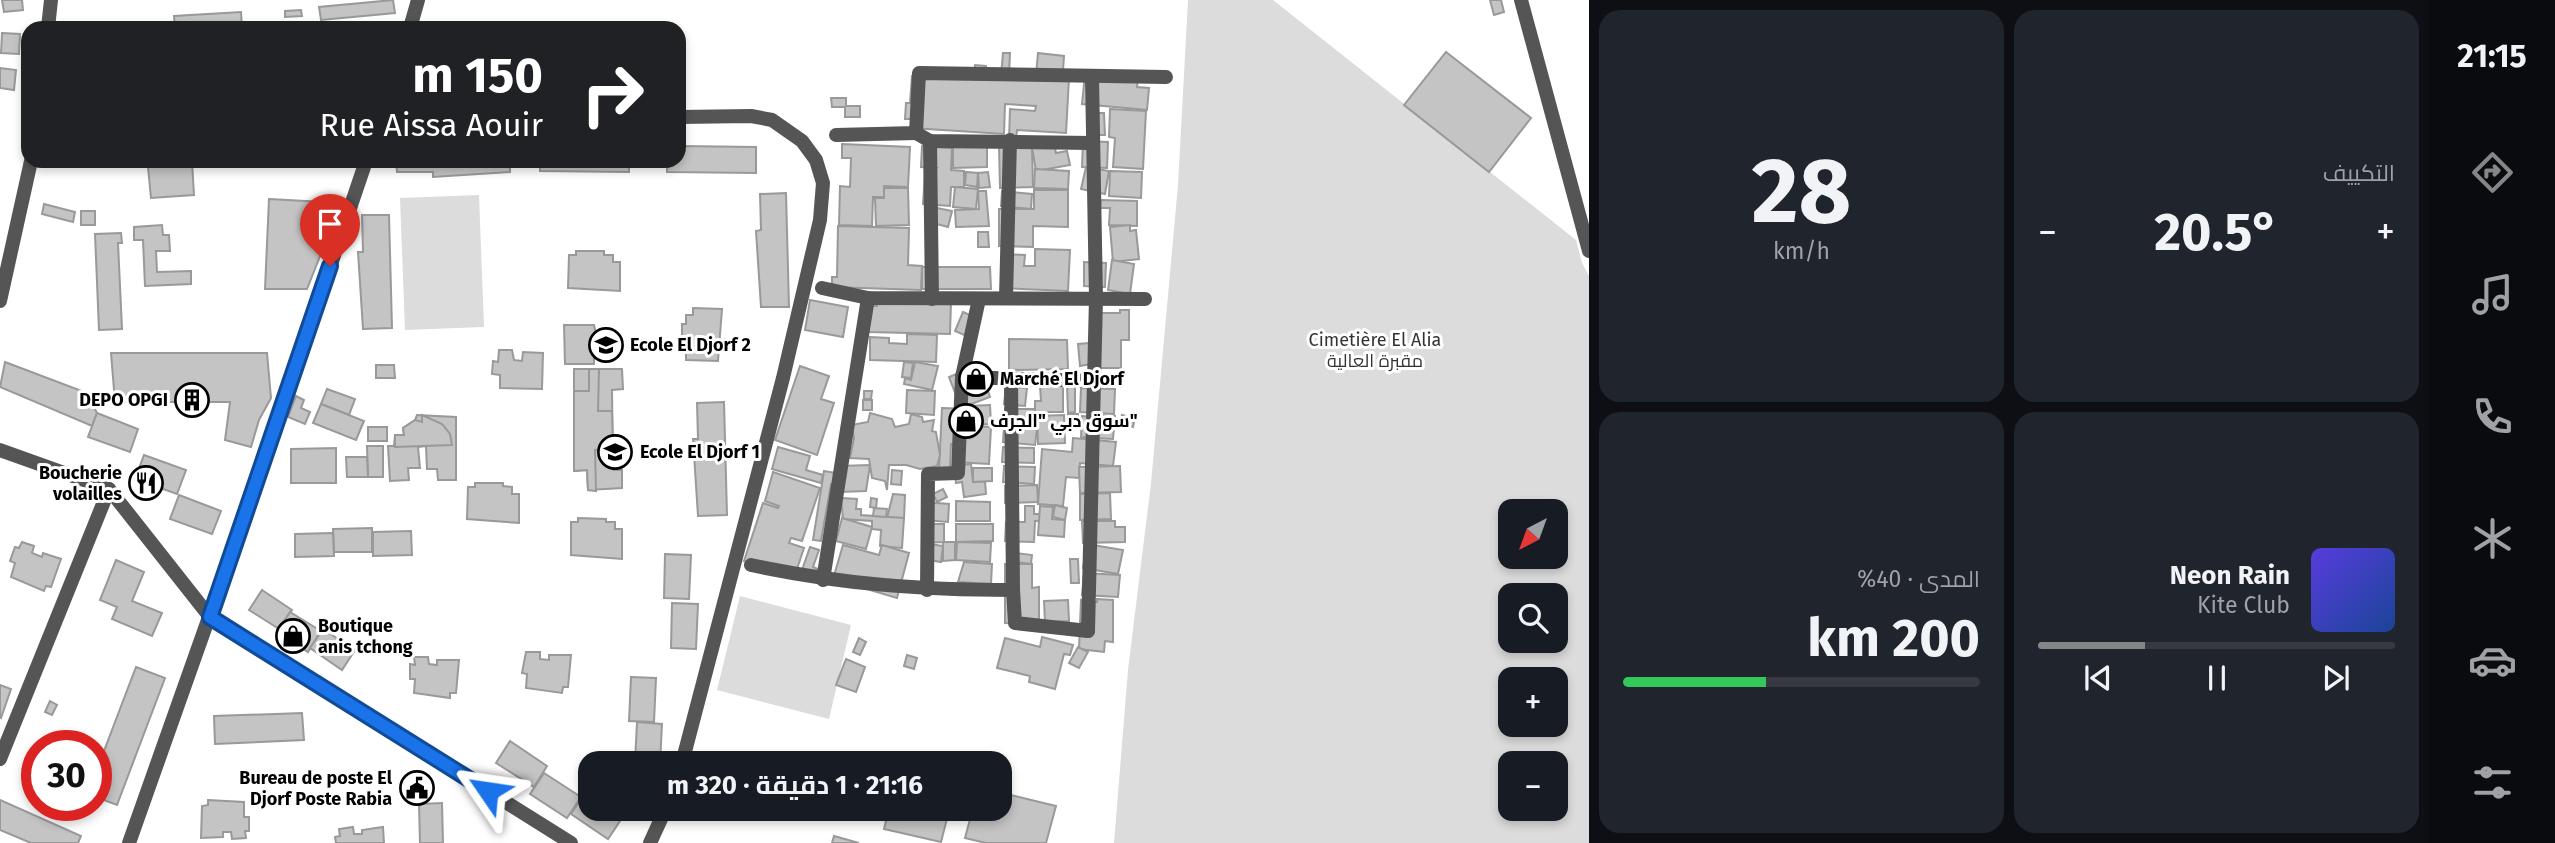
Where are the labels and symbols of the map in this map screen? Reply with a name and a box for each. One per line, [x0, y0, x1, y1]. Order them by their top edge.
pin [300, 194, 360, 266]
school or university icon: Ecole El Djorf 2 [587, 326, 625, 364]
park label: Cimetière El Alia مقبرة العالية [1309, 329, 1441, 372]
place label: Ecole El Djorf 2 [630, 334, 751, 356]
shop icon: Marché El Djorf [957, 360, 995, 398]
place label: Marché El Djorf [1000, 368, 1125, 390]
building icon: DEPO OPGI [173, 381, 211, 419]
place label: DEPO OPGI [79, 389, 168, 411]
shop icon: سوق دبي "الجرف" [947, 402, 985, 440]
place label: سوق دبي "الجرف" [990, 410, 1138, 436]
school or university icon: Ecole El Djorf 1 [596, 433, 634, 471]
place label: Ecole El Djorf 1 [640, 441, 760, 463]
place label: Boucherie volailles [39, 462, 122, 505]
restaurant icon: Boucherie volailles [127, 464, 165, 502]
north arrow [1498, 499, 1568, 569]
place label: Boutique anis tchong [318, 615, 413, 658]
shop icon: Boutique anis tchong [274, 617, 312, 655]
speed limit sign: 30 [21, 730, 112, 821]
position arrow [451, 754, 525, 828]
place label: Bureau de poste El Djorf Poste Rabia [239, 767, 393, 810]
public building icon: Bureau de poste El Djorf Poste Rabia [398, 769, 436, 807]

